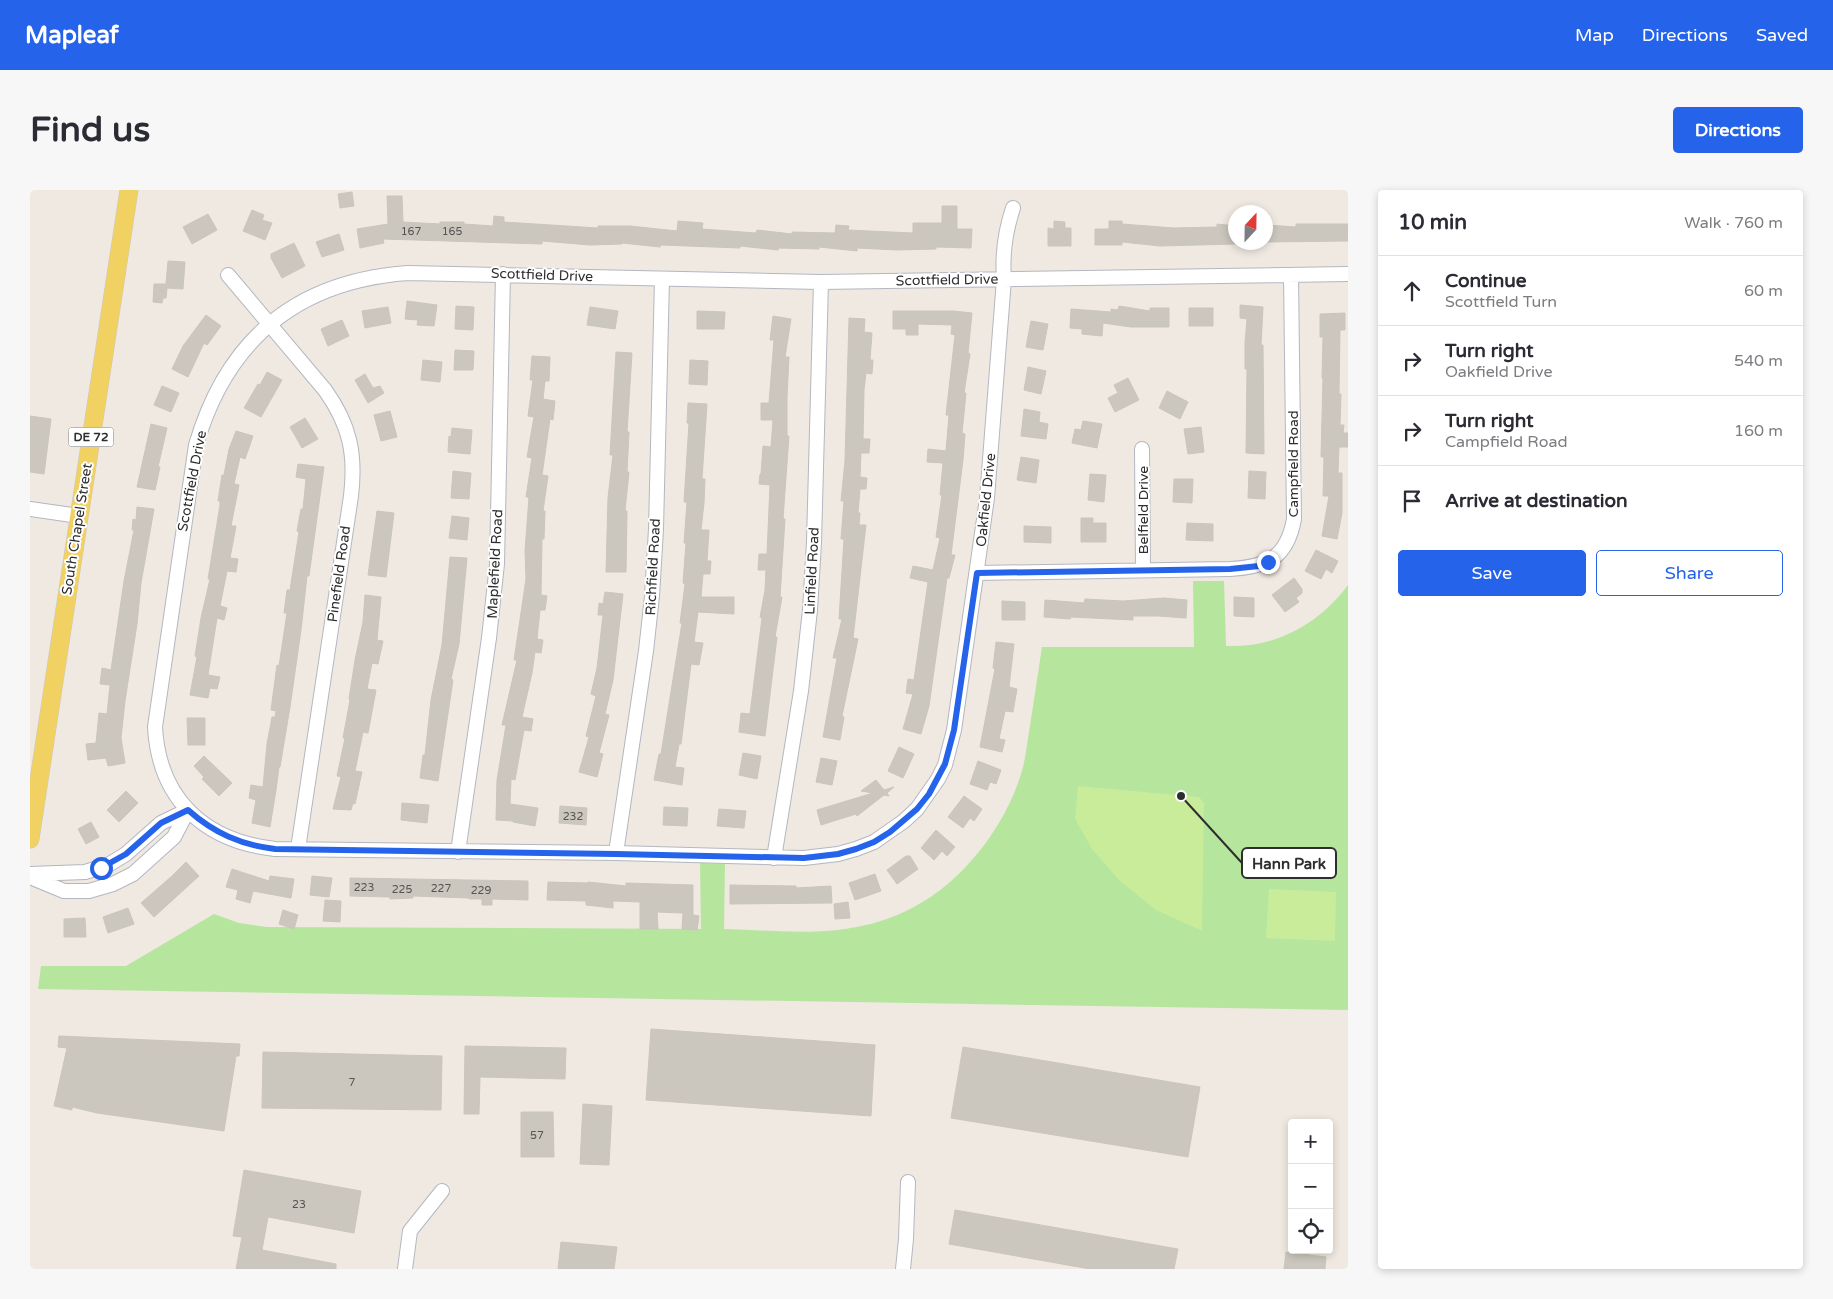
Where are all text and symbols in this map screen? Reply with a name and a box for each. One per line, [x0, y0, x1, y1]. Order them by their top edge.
text: Mapleaf [25, 21, 119, 50]
text: Map [1575, 24, 1614, 46]
text: Directions [1642, 24, 1728, 46]
text: Saved [1756, 24, 1808, 46]
button: Directions [1673, 107, 1803, 153]
text: Find us [30, 109, 150, 151]
north arrow [1228, 205, 1273, 250]
text: 10 min [1398, 210, 1467, 235]
text: Walk · 760 m [1684, 213, 1783, 233]
house number: 167 [401, 225, 421, 238]
house number: 165 [442, 225, 462, 238]
street label: Scottfield Drive [491, 265, 594, 285]
text: Continue [1445, 270, 1527, 292]
street label: Scottfield Drive [896, 271, 998, 289]
icon: ahead [1398, 277, 1426, 305]
text: 60 m [1744, 281, 1783, 301]
text: Scottfield Turn [1445, 292, 1557, 312]
text: Turn right [1445, 340, 1533, 362]
icon: right [1398, 347, 1426, 375]
text: 540 m [1734, 351, 1783, 371]
text: Oakfield Drive [1445, 362, 1552, 382]
street label: Campfield Road [1285, 410, 1302, 518]
text: Turn right [1445, 410, 1533, 432]
icon: right [1398, 417, 1426, 445]
text: 160 m [1734, 421, 1783, 441]
road number: DE 72 [68, 428, 114, 446]
street label: Scottfield Drive [174, 429, 210, 533]
text: Campfield Road [1445, 432, 1568, 452]
street label: Oakfield Drive [973, 452, 999, 548]
street label: South Chapel Street [58, 461, 96, 596]
street label: Belfield Drive [1135, 466, 1152, 554]
icon: arrive [1398, 487, 1426, 515]
text: Arrive at destination [1445, 490, 1628, 512]
street label: Maplefield Road [484, 509, 506, 619]
street label: Richfield Road [642, 518, 664, 616]
street label: Pinefield Road [324, 525, 354, 623]
street label: Linfield Road [801, 527, 823, 615]
button: Save [1398, 550, 1586, 596]
button: Share [1596, 550, 1783, 596]
route end [1257, 551, 1280, 574]
house number: 232 [563, 810, 583, 823]
callout: Hann Park [1242, 848, 1336, 878]
text: Hann Park [1252, 855, 1326, 873]
route start [90, 857, 113, 880]
house number: 223 [354, 881, 374, 894]
house number: 227 [431, 882, 451, 895]
house number: 225 [392, 883, 412, 896]
house number: 229 [471, 884, 491, 897]
house number: 7 [349, 1076, 356, 1089]
map controls [1288, 1119, 1333, 1254]
button: + [1288, 1119, 1333, 1164]
house number: 57 [530, 1129, 544, 1142]
button: − [1288, 1164, 1333, 1209]
house number: 23 [292, 1198, 306, 1211]
button: locate [1288, 1209, 1333, 1254]

